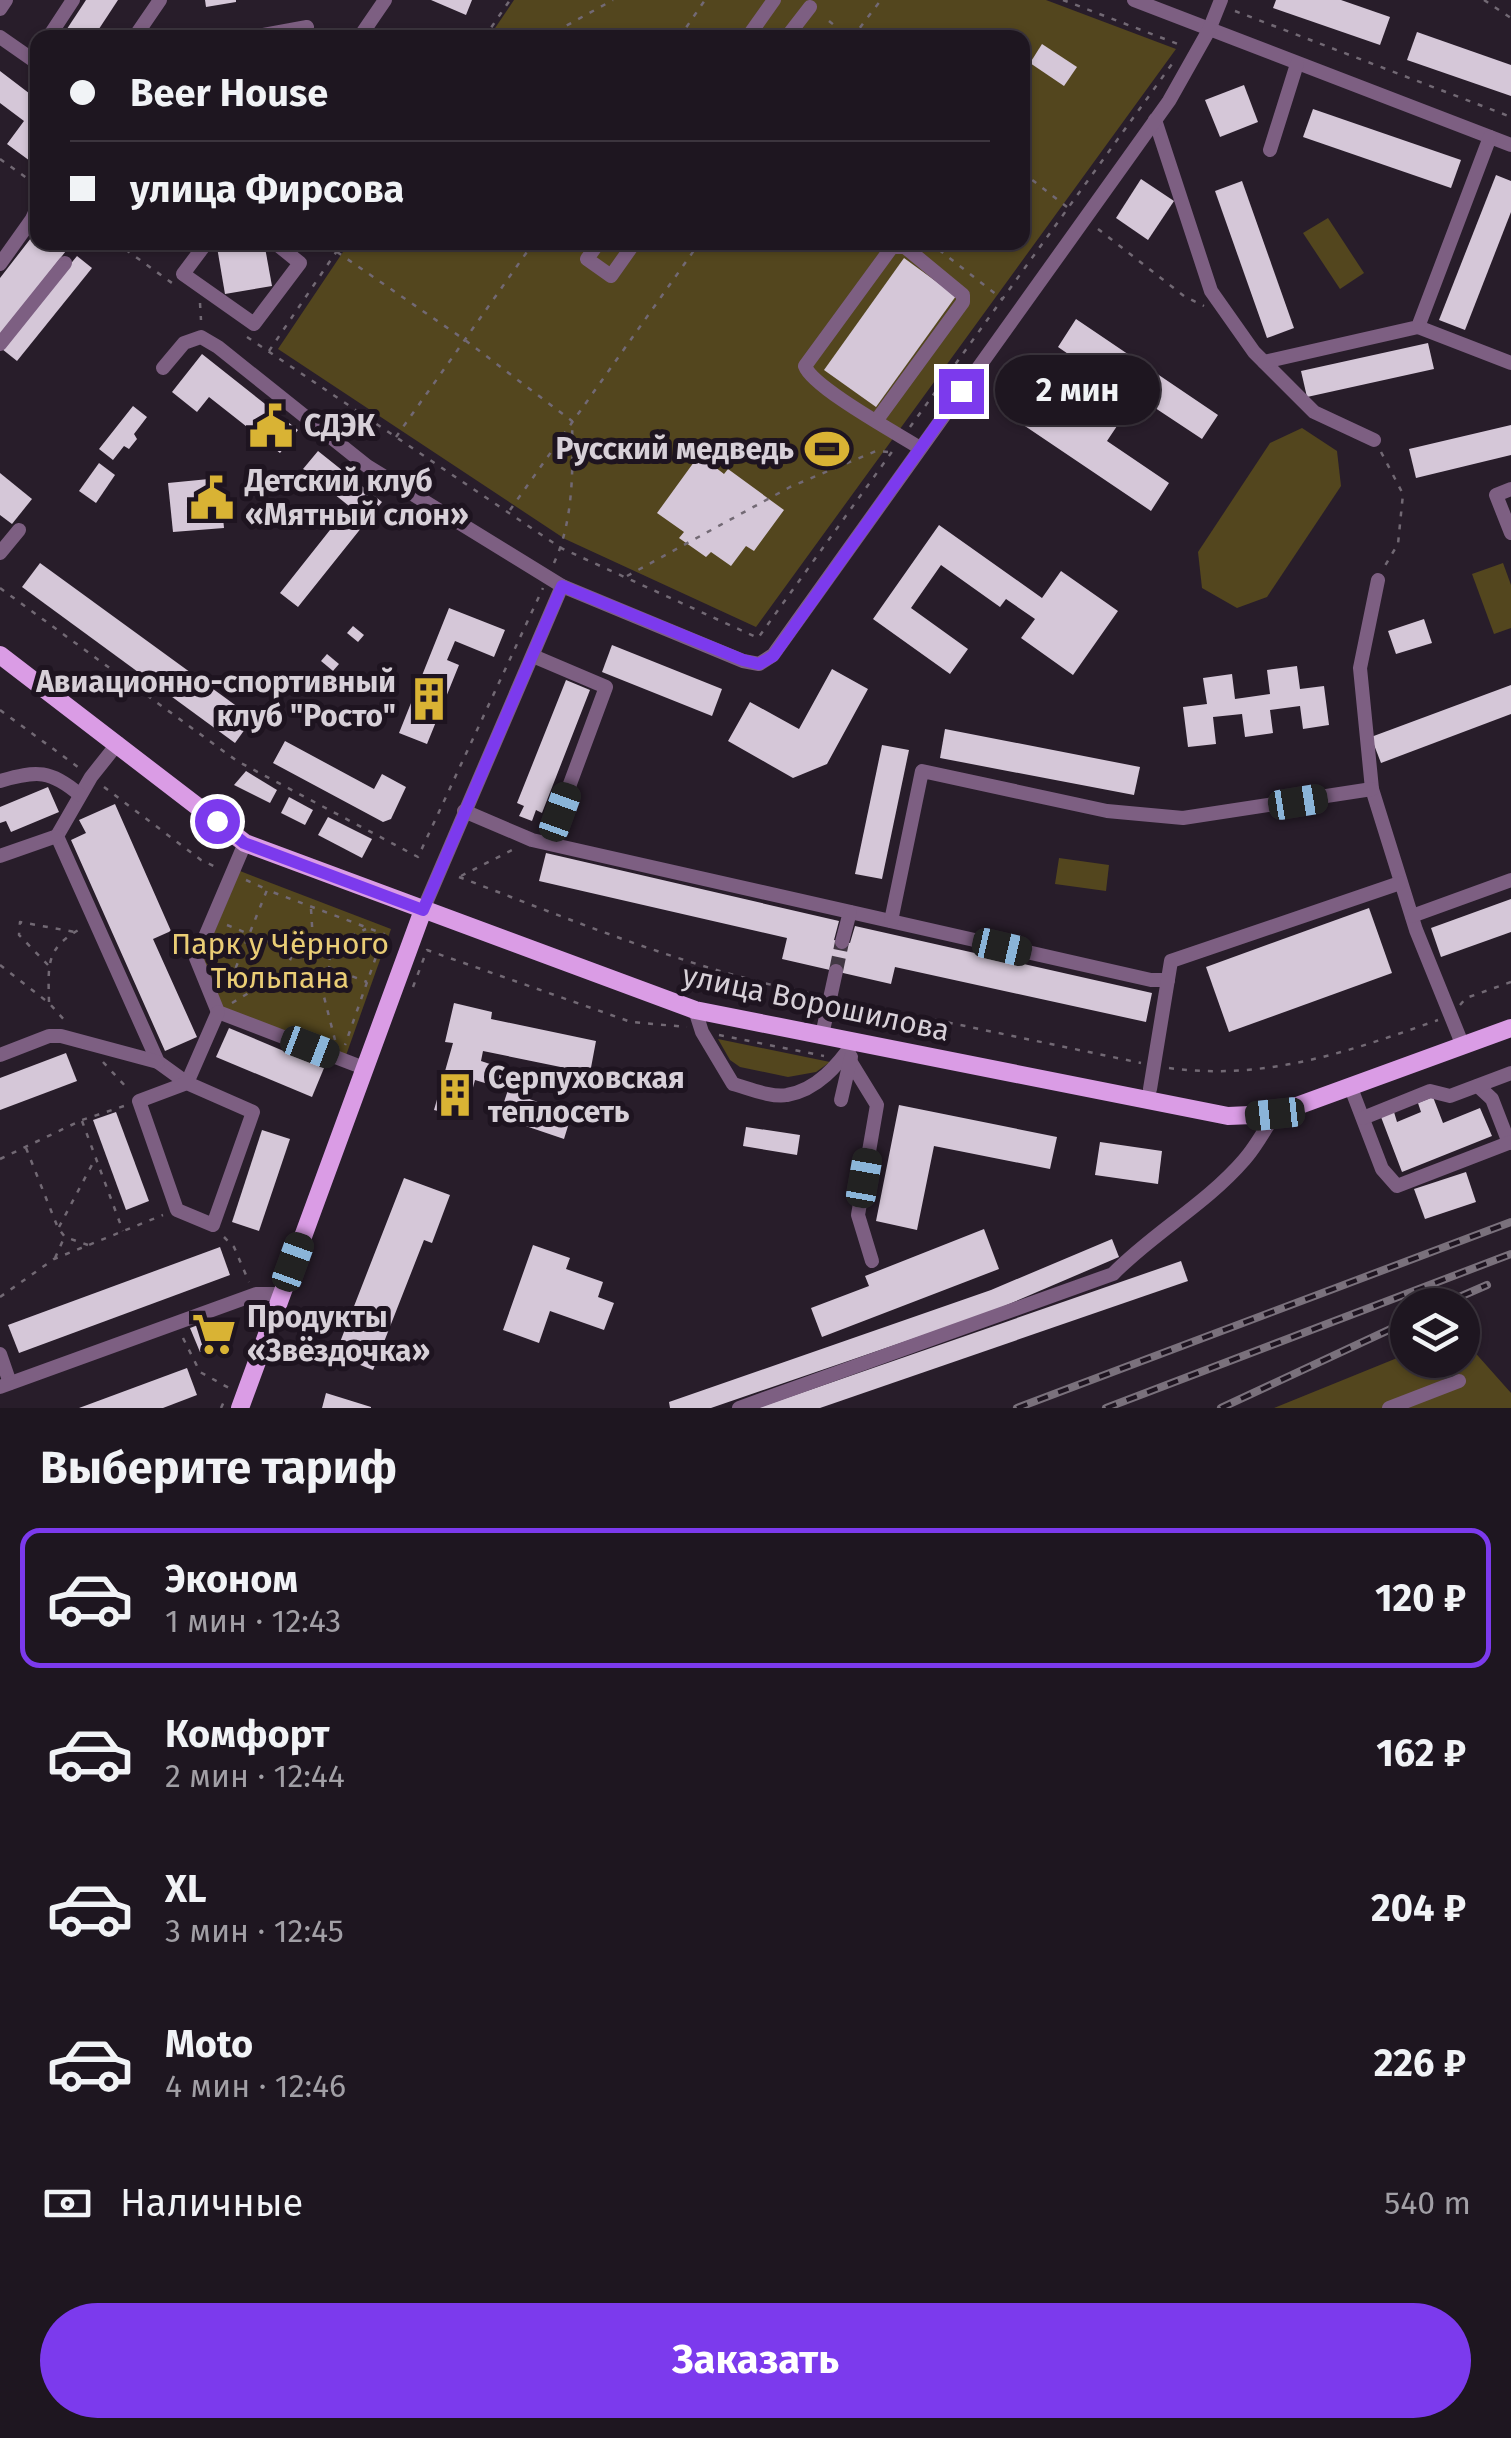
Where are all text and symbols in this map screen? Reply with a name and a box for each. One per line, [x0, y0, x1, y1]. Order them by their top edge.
text: Beer House [130, 70, 328, 116]
text: улица Фирсова [130, 166, 404, 212]
callout: 2 мин [996, 356, 1161, 426]
route end [939, 369, 984, 414]
text: 2 мин [1036, 371, 1119, 409]
public building icon: СДЭК [247, 402, 295, 450]
place label: СДЭК [304, 408, 375, 444]
sports icon: Русский медведь [803, 425, 851, 473]
place label: Русский медведь [556, 431, 794, 467]
place label: Детский клуб «Мятный слон» [244, 463, 469, 533]
public building icon: Детский клуб «Мятный слон» [188, 474, 236, 522]
place label: Авиационно-спортивный клуб "Росто" [35, 664, 396, 734]
building icon: Авиационно-спортивный клуб "Росто" [405, 675, 453, 723]
car [536, 779, 584, 845]
car [1266, 782, 1330, 822]
route start [195, 799, 240, 844]
park label: Парк у Чёрного Тюльпана [171, 926, 389, 996]
car [969, 926, 1035, 968]
street label: улица Ворошилова [679, 957, 953, 1049]
car [277, 1022, 343, 1072]
place label: Серпуховская теплосеть [488, 1060, 685, 1130]
building icon: Серпуховская теплосеть [431, 1071, 479, 1119]
car [1244, 1096, 1306, 1132]
car [844, 1146, 884, 1210]
car [269, 1229, 317, 1295]
map controls [1390, 1288, 1480, 1378]
button: layers [1390, 1288, 1480, 1378]
place label: Продукты «Звёздочка» [247, 1299, 430, 1369]
supermarket icon: Продукты «Звёздочка» [190, 1310, 238, 1358]
text: Выберите тариф [40, 1441, 397, 1495]
icon: car [45, 1553, 135, 1643]
text: Эконом [165, 1556, 298, 1602]
text: 120 ₽ [1375, 1575, 1466, 1621]
text: 1 мин · 12:43 [165, 1602, 341, 1640]
icon: car [45, 1708, 135, 1798]
text: Комфорт [165, 1711, 329, 1757]
text: 162 ₽ [1376, 1730, 1466, 1776]
text: 2 мин · 12:44 [165, 1757, 345, 1795]
icon: car [45, 1863, 135, 1953]
text: XL [165, 1866, 207, 1912]
text: 204 ₽ [1371, 1885, 1466, 1931]
text: 3 мин · 12:45 [165, 1912, 344, 1950]
icon: car [45, 2018, 135, 2108]
text: Moto [165, 2021, 253, 2067]
text: 226 ₽ [1374, 2040, 1466, 2086]
text: 4 мин · 12:46 [165, 2067, 346, 2105]
icon: cash [40, 2176, 95, 2231]
text: Наличные [120, 2180, 303, 2226]
text: 540 m [1384, 2184, 1471, 2222]
button: Заказать [40, 2303, 1471, 2418]

